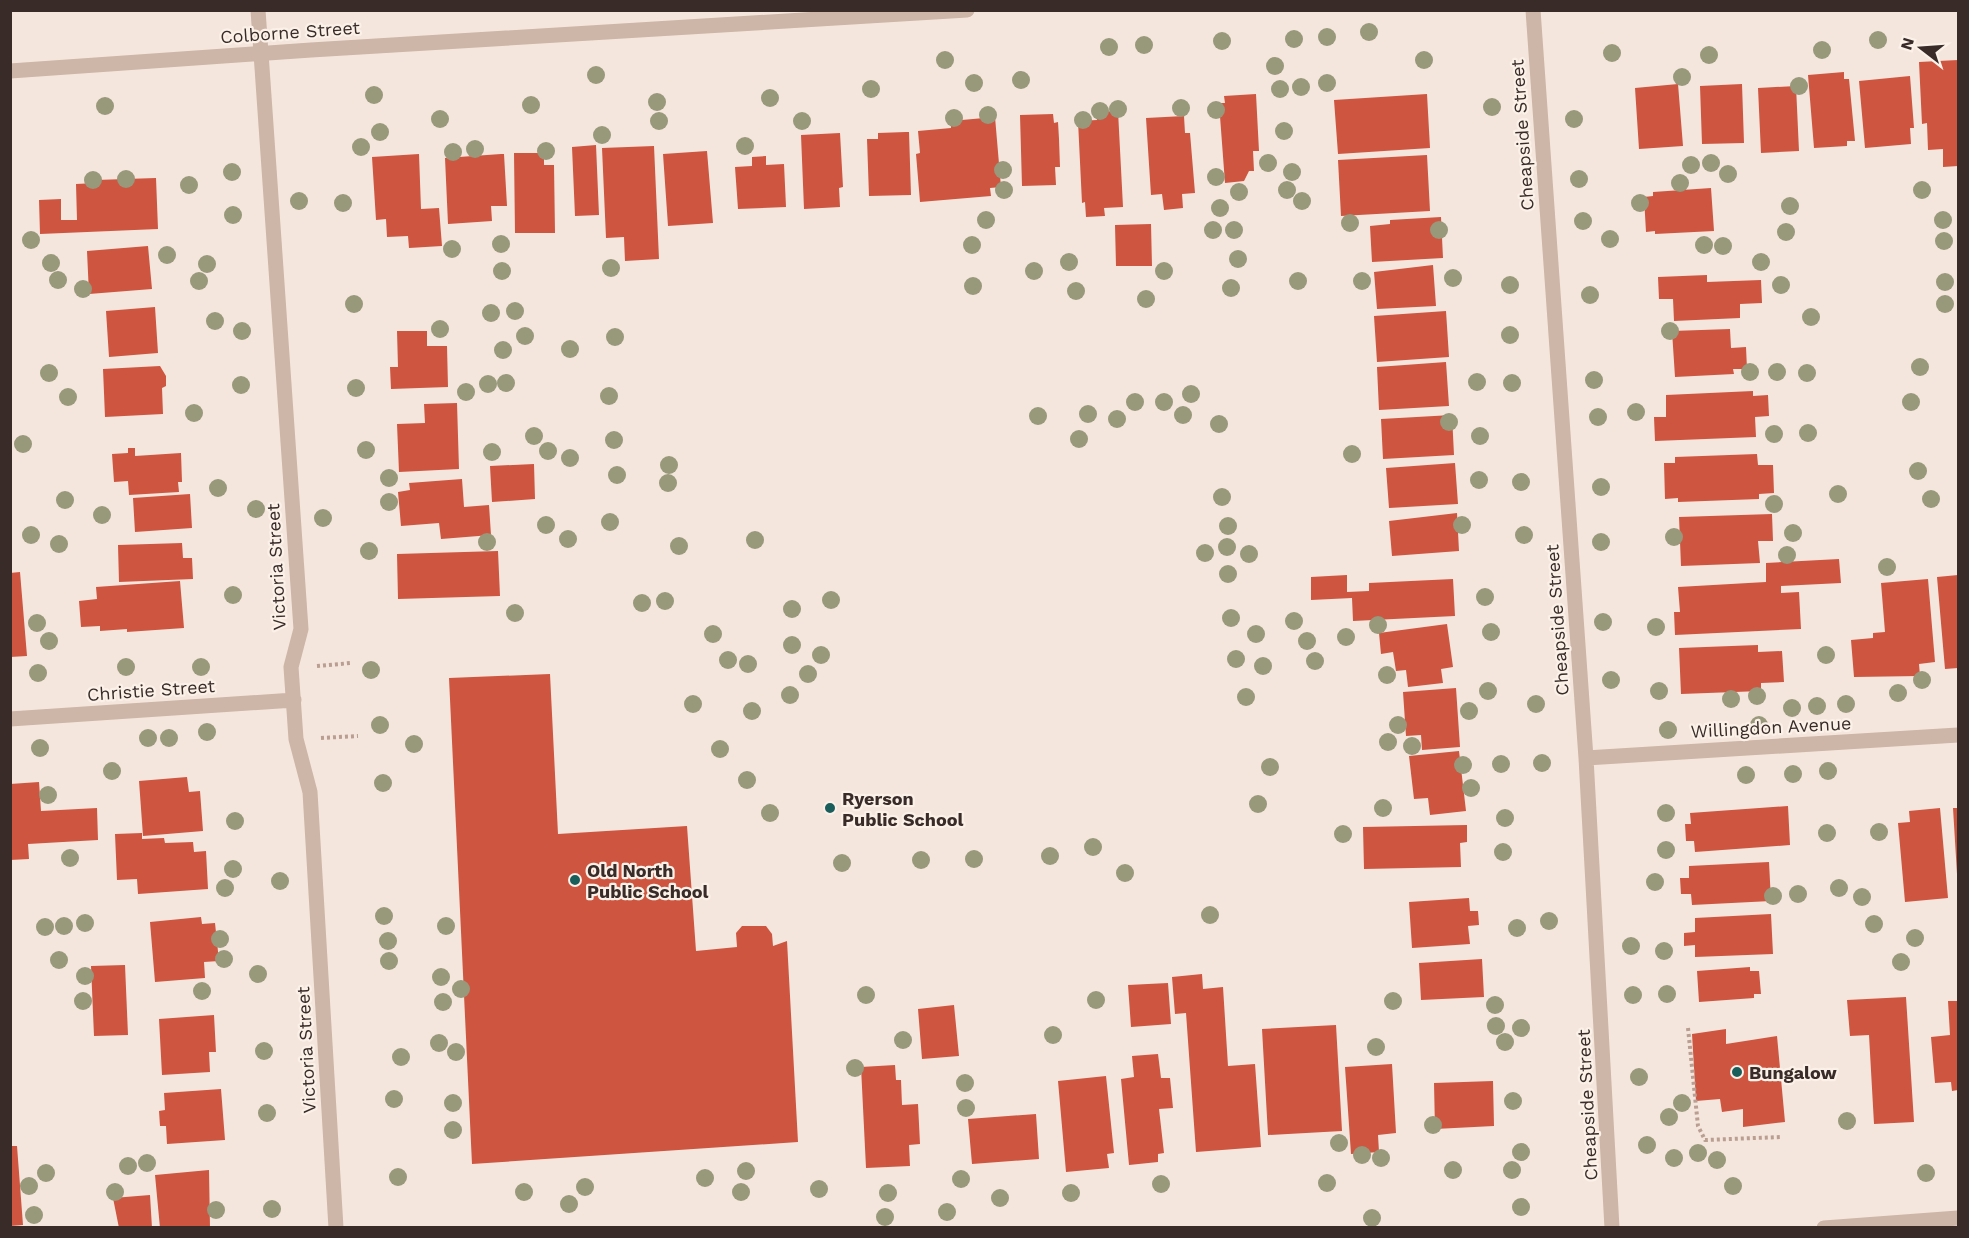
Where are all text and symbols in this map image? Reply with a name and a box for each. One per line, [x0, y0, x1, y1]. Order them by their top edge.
street label: Colborne Street [219, 17, 361, 47]
north arrow [1891, 18, 1951, 78]
text: N [1896, 35, 1918, 52]
street label: Cheapside Street [1506, 58, 1538, 211]
street label: Victoria Street [262, 503, 290, 631]
street label: Cheapside Street [1541, 543, 1573, 696]
street label: Christie Street [86, 675, 216, 705]
street label: Willingdon Avenue [1690, 712, 1852, 742]
place label: Ryerson Public School [842, 788, 963, 830]
marker: Ryerson Public School [823, 801, 837, 815]
place label: Old North Public School [587, 860, 708, 902]
marker: Old North Public School [568, 873, 582, 887]
street label: Victoria Street [292, 986, 320, 1114]
street label: Cheapside Street [1573, 1028, 1601, 1181]
place label: Bungalow [1749, 1062, 1838, 1083]
marker: Bungalow [1730, 1065, 1744, 1079]

